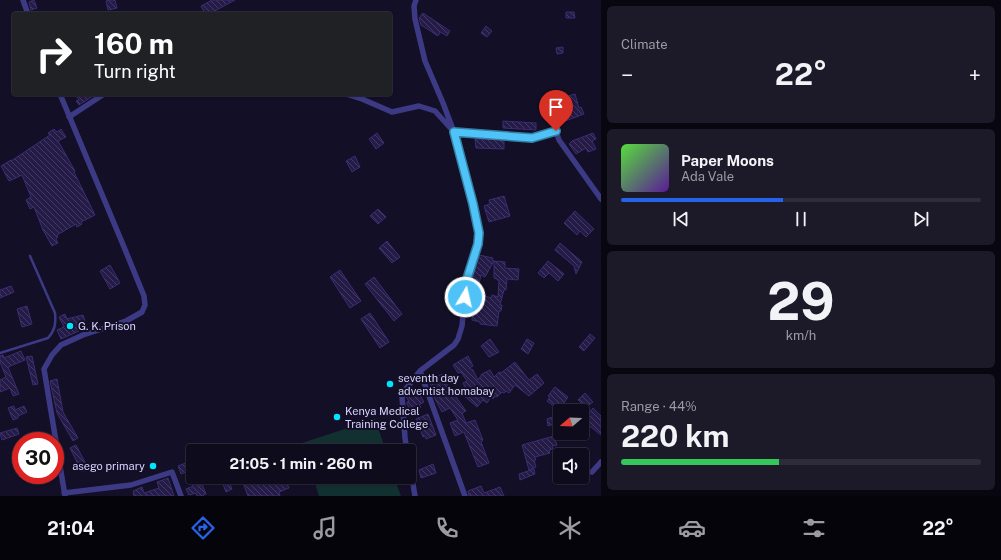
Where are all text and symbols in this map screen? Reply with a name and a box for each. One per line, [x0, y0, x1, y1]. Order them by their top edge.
text: 160 m [94, 27, 174, 60]
icon: right [28, 28, 80, 80]
text: Climate [621, 37, 668, 52]
text: 22° [775, 56, 827, 92]
text: Turn right [94, 61, 176, 82]
text: − [621, 62, 633, 88]
text: + [969, 62, 981, 88]
pin [539, 90, 573, 131]
icon: arrive [545, 96, 567, 118]
text: Paper Moons [681, 152, 774, 169]
text: Ada Vale [681, 169, 734, 184]
icon: previous [670, 208, 692, 230]
icon: pause [790, 208, 812, 230]
icon: next [910, 208, 932, 230]
text: 29 [767, 271, 835, 332]
position arrow [444, 276, 486, 318]
place label: G. K. Prison [78, 320, 136, 332]
marker: G. K. Prison [65, 321, 75, 331]
text: km/h [786, 328, 816, 343]
place label: seventh day adventist homabay [398, 372, 494, 397]
marker: seventh day adventist homabay [385, 379, 395, 389]
text: Range · 44% [621, 399, 697, 414]
north arrow [553, 404, 589, 440]
map controls [553, 404, 589, 484]
place label: Kenya Medical Training College [345, 405, 428, 430]
marker: Kenya Medical Training College [332, 412, 342, 422]
text: 220 km [621, 418, 729, 454]
speed limit sign: 30 [12, 432, 64, 484]
button: sound [553, 448, 589, 484]
text: 21:05 · 1 min · 260 m [229, 455, 373, 472]
place label: asego primary [72, 460, 145, 472]
marker: asego primary [148, 461, 158, 471]
icon: directions [189, 514, 217, 542]
icon: music [311, 514, 339, 542]
icon: phone [433, 514, 461, 542]
icon: climate [556, 514, 584, 542]
icon: car [678, 514, 706, 542]
icon: filters [800, 514, 828, 542]
text: 21:04 [47, 518, 94, 539]
text: 22° [922, 518, 954, 539]

